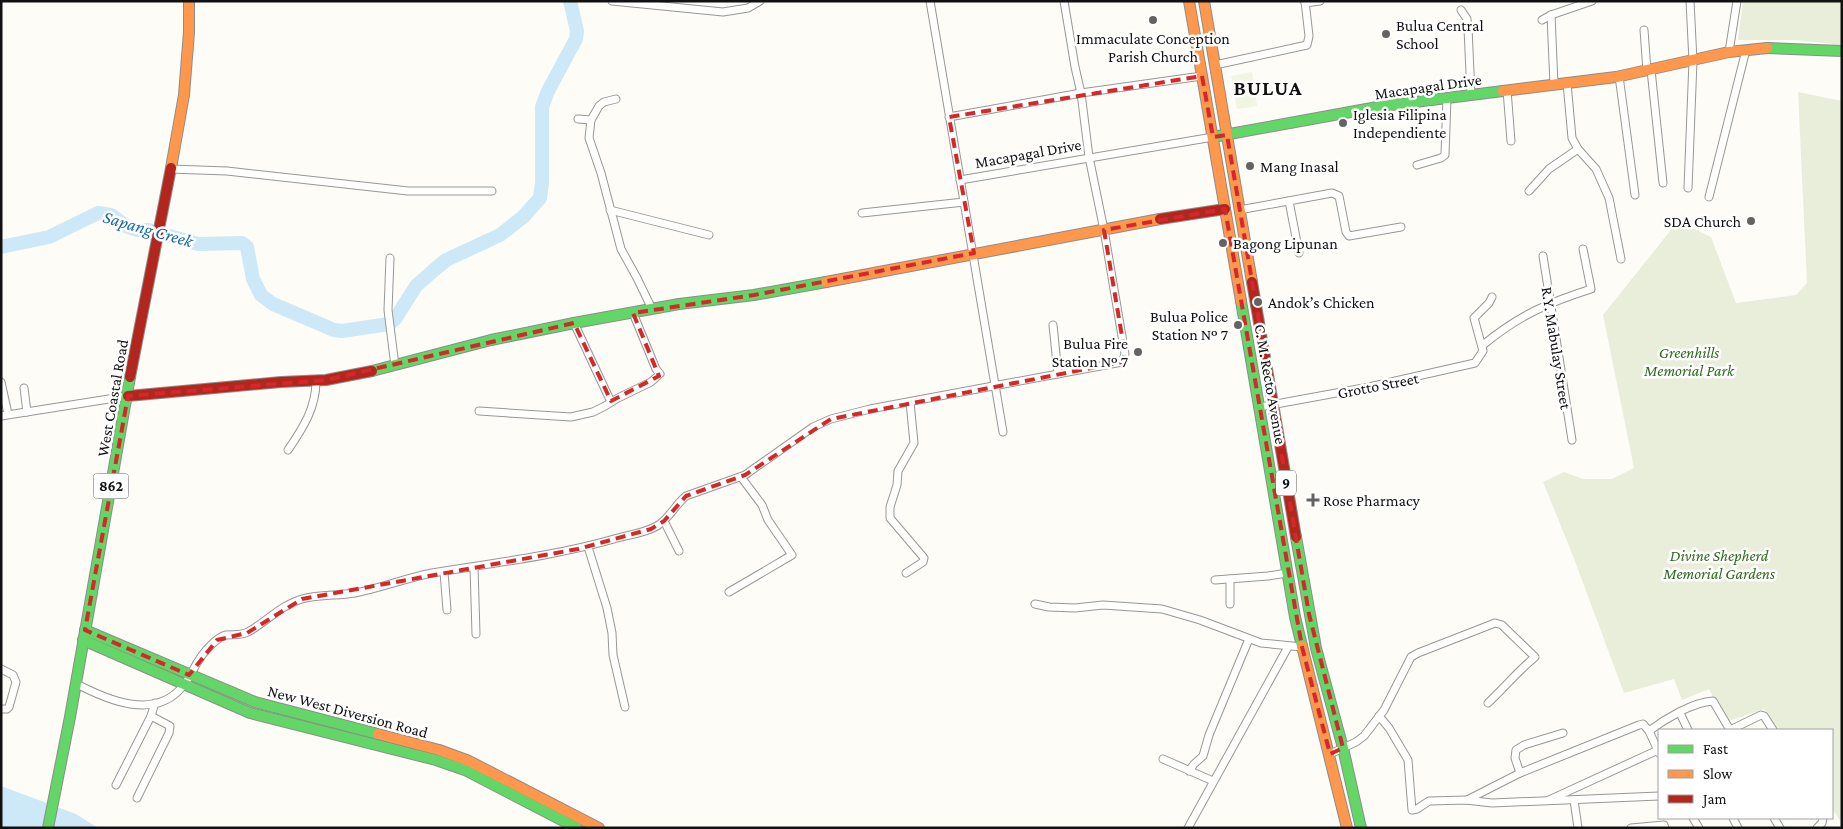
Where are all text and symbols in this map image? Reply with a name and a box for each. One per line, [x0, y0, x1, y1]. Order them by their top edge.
marker: Immaculate Conception Parish Church [1147, 14, 1159, 26]
place label: Bulua Central School [1396, 17, 1484, 52]
marker: Bulua Central School [1380, 28, 1392, 40]
place label: Immaculate Conception Parish Church [1076, 30, 1230, 65]
street label: Macapagal Drive [1374, 71, 1483, 103]
district label: BULUA [1233, 76, 1303, 100]
place label: Iglesia Filipina Independiente [1353, 106, 1447, 142]
marker: Iglesia Filipina Independiente [1337, 117, 1349, 129]
street label: Macapagal Drive [974, 136, 1083, 172]
place label: Mang Inasal [1260, 158, 1339, 176]
marker: Mang Inasal [1244, 160, 1256, 172]
water label: Sapang Creek [101, 207, 196, 252]
place label: SDA Church [1664, 213, 1741, 230]
marker: SDA Church [1745, 215, 1757, 227]
place label: Bagong Lipunan [1233, 235, 1338, 253]
marker: Bagong Lipunan [1217, 237, 1229, 249]
street label: R.Y. Mabulay Street [1537, 286, 1575, 411]
place label: Andok’s Chicken [1268, 294, 1375, 311]
marker: Andok’s Chicken [1252, 296, 1264, 308]
place label: Bulua Police Station № 7 [1150, 308, 1229, 343]
marker: Bulua Police Station № 7 [1232, 319, 1244, 331]
street label: C. M. Recto Avenue [1252, 323, 1289, 445]
place label: Bulua Fire Station № 7 [1052, 335, 1129, 370]
street label: West Coastal Road [94, 338, 131, 458]
park label: Greenhills Memorial Park [1643, 344, 1735, 379]
marker: Bulua Fire Station № 7 [1132, 346, 1144, 358]
street label: Grotto Street [1336, 369, 1421, 402]
road number: 9 [1276, 470, 1296, 496]
road number: 862 [94, 474, 128, 498]
place label: Rose Pharmacy [1323, 492, 1421, 510]
marker: Rose Pharmacy [1307, 494, 1319, 506]
park label: Divine Shepherd Memorial Gardens [1662, 547, 1775, 582]
street label: New West Diversion Road [266, 682, 430, 741]
legend [1658, 729, 1833, 819]
text: Fast [1703, 741, 1729, 757]
text: Slow [1703, 766, 1733, 782]
text: Jam [1701, 791, 1726, 808]

